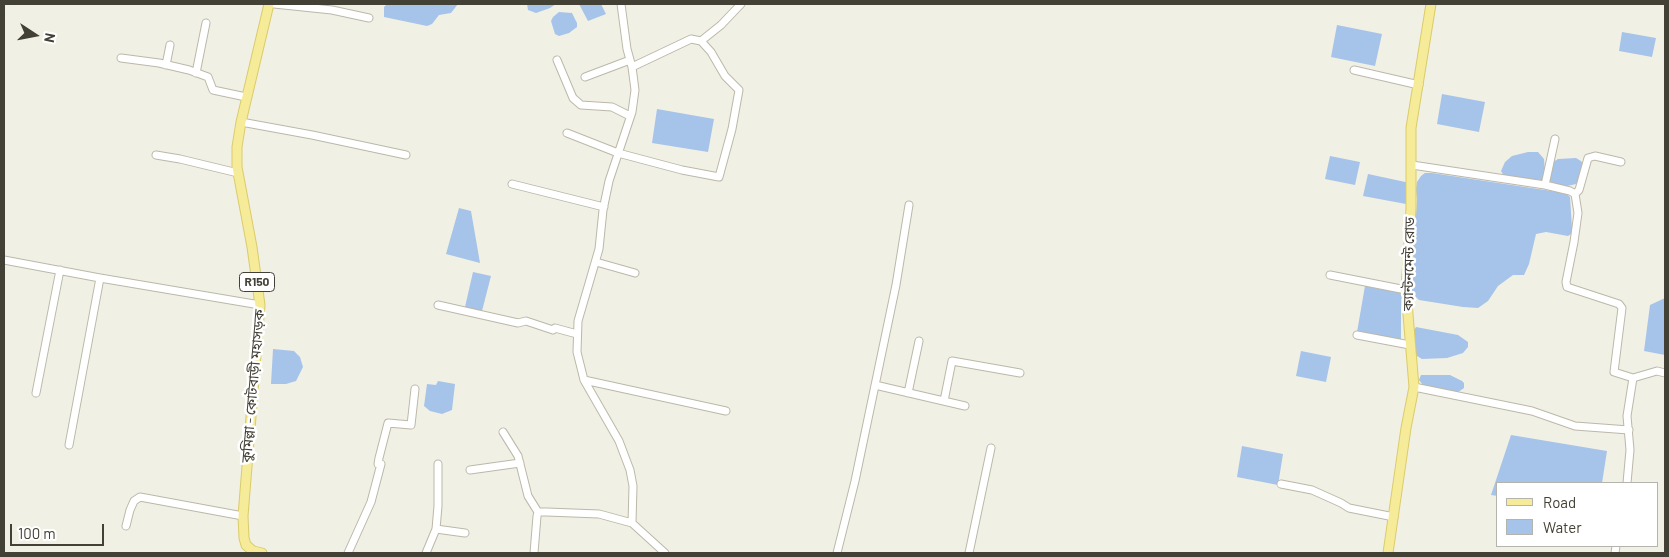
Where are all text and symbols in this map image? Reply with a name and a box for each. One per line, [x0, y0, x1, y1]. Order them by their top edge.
north arrow [10, 10, 60, 60]
text: N [41, 32, 59, 44]
street label: ক্যান্টনমেন্ট রোড [1400, 217, 1418, 311]
road number: R150 [240, 272, 274, 292]
street label: কুমিল্লা - কোটবাড়ী মহাসড়ক [238, 309, 268, 463]
legend [1496, 482, 1659, 547]
text: Road [1543, 493, 1576, 511]
scale bar [12, 514, 106, 546]
text: Water [1543, 518, 1582, 536]
text: 100 m [18, 524, 56, 542]

